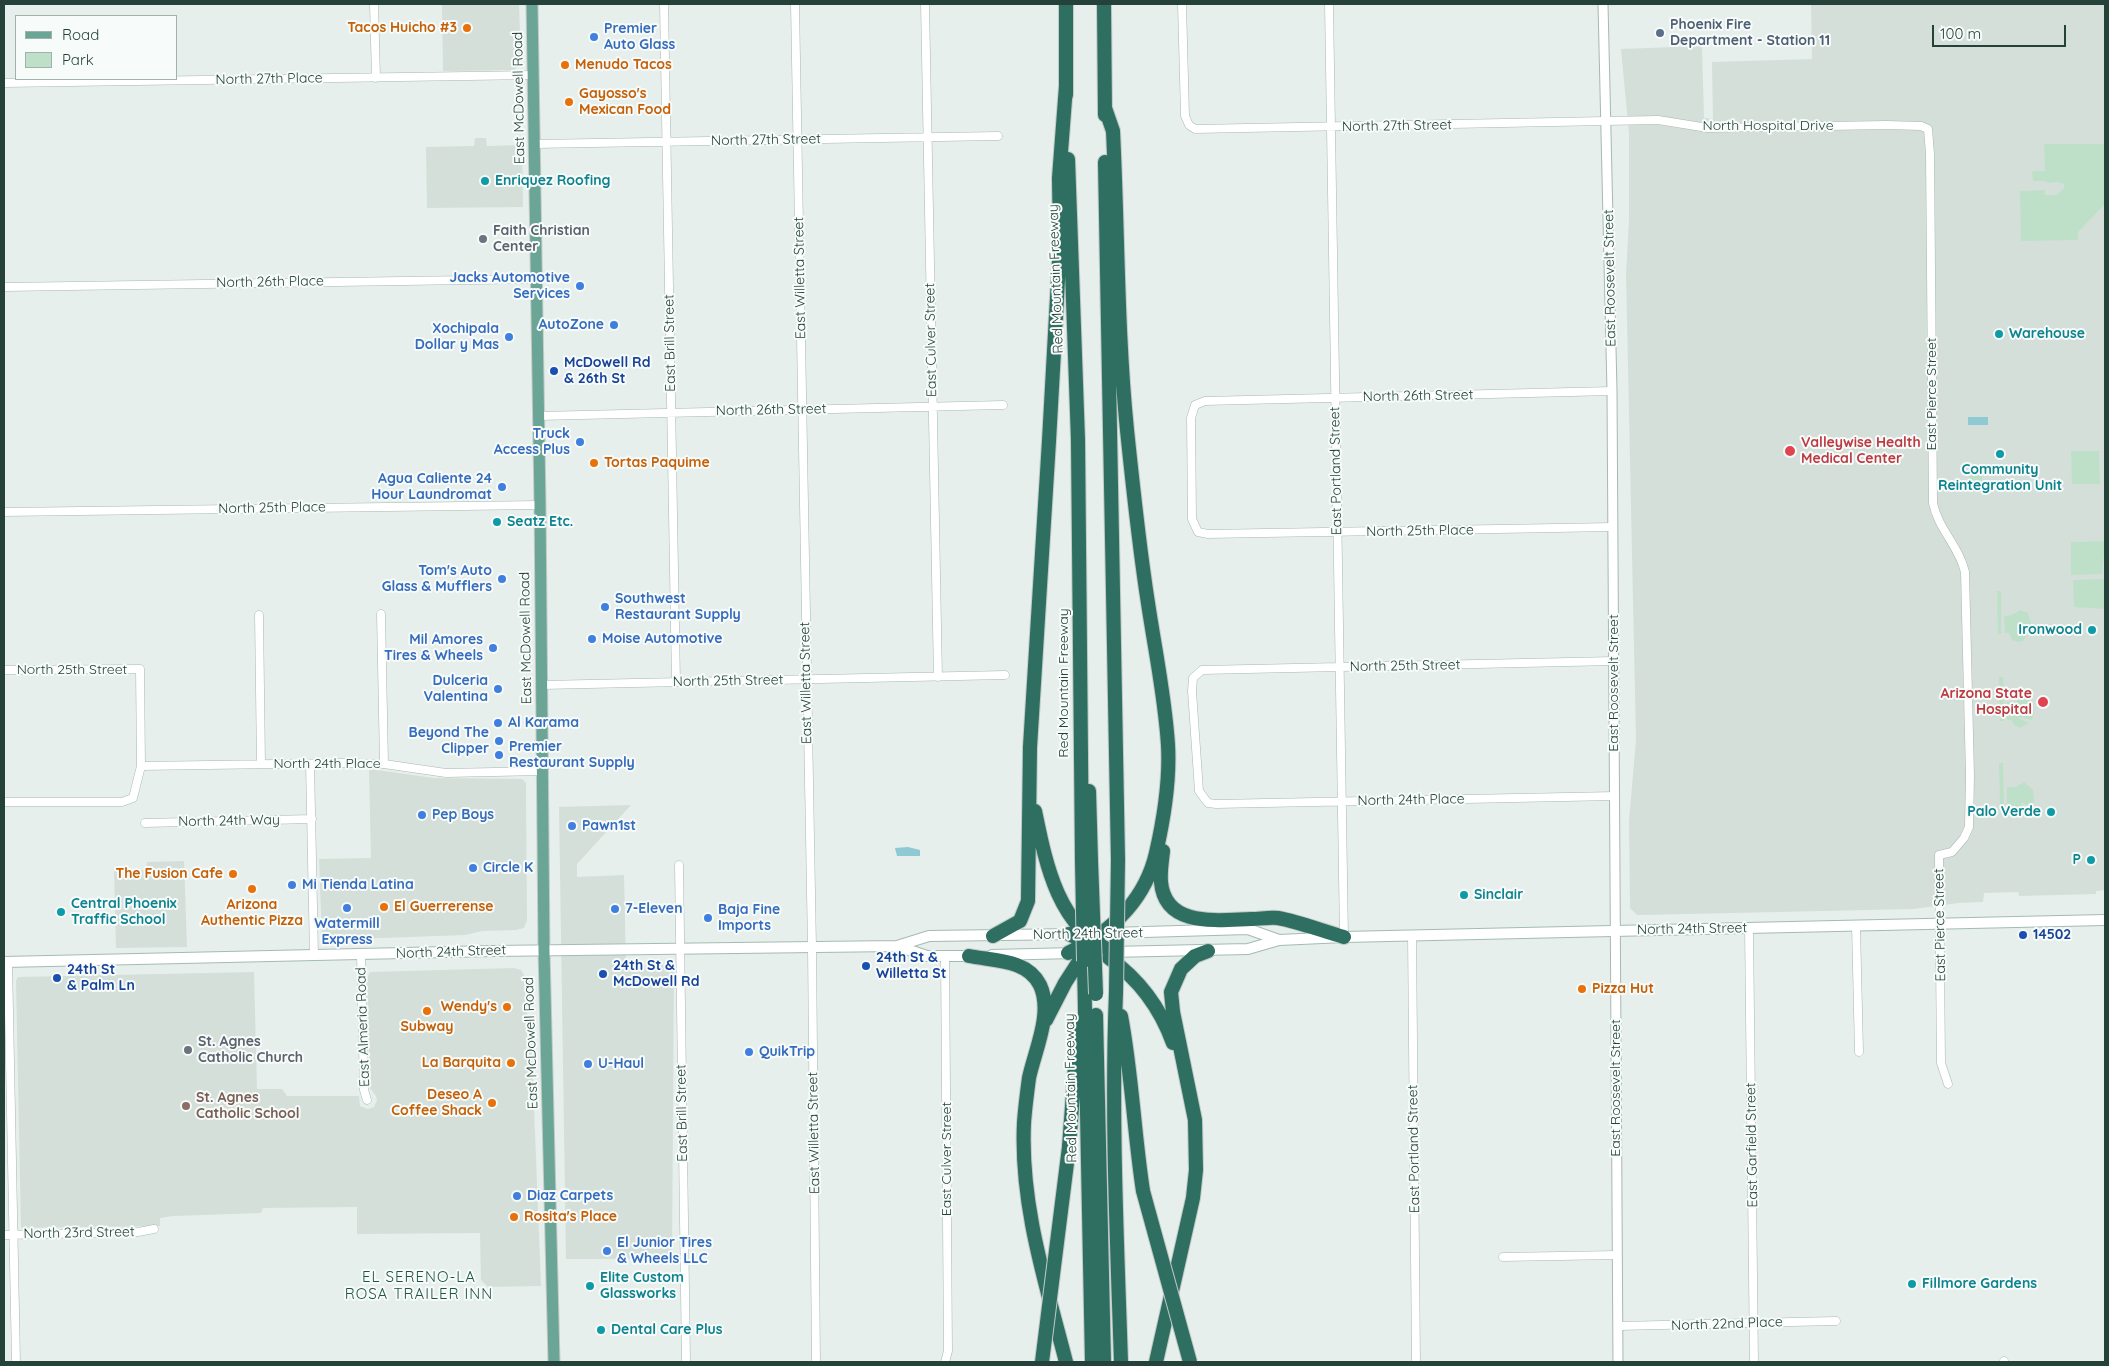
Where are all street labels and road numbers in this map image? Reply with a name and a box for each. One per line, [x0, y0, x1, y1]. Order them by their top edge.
street label: East McDowell Road [509, 32, 529, 164]
street label: North 27th Place [215, 70, 323, 88]
street label: North 27th Street [1342, 117, 1452, 135]
street label: North Hospital Drive [1702, 118, 1834, 134]
street label: North 27th Street [711, 131, 821, 149]
street label: Red Mountain Freeway [1045, 204, 1067, 354]
street label: East Roosevelt Street [1600, 209, 1620, 347]
street label: East Willetta Street [791, 217, 809, 339]
street label: North 26th Place [216, 273, 324, 291]
street label: East Culver Street [922, 283, 940, 397]
street label: East Brill Street [661, 294, 679, 392]
street label: East Pierce Street [1924, 337, 1940, 451]
street label: North 26th Street [1363, 387, 1473, 405]
street label: North 26th Street [716, 401, 826, 419]
street label: East Portland Street [1326, 406, 1346, 536]
street label: North 25th Place [218, 499, 326, 517]
street label: North 25th Place [1366, 522, 1474, 540]
street label: East McDowell Road [516, 572, 536, 704]
street label: Red Mountain Freeway [1056, 608, 1072, 758]
street label: East Roosevelt Street [1606, 614, 1622, 752]
street label: East Willetta Street [797, 622, 815, 744]
street label: North 25th Street [1349, 657, 1461, 675]
street label: North 25th Street [17, 662, 127, 678]
street label: North 25th Street [672, 672, 784, 690]
street label: North 24th Place [273, 756, 381, 772]
street label: North 24th Place [1357, 791, 1465, 809]
street label: North 24th Way [178, 812, 280, 830]
street label: East Pierce Street [1931, 868, 1949, 982]
street label: North 24th Street [1637, 920, 1747, 938]
street label: North 24th Street [1033, 925, 1143, 943]
street label: North 24th Street [396, 942, 506, 962]
street label: East Almeria Road [353, 967, 373, 1087]
street label: East McDowell Road [520, 977, 542, 1109]
street label: Red Mountain Freeway [1061, 1013, 1081, 1163]
street label: East Roosevelt Street [1608, 1019, 1624, 1157]
street label: East Brill Street [673, 1064, 691, 1162]
street label: East Willetta Street [805, 1072, 823, 1194]
street label: East Garfield Street [1743, 1082, 1761, 1208]
street label: East Portland Street [1404, 1084, 1424, 1214]
street label: East Culver Street [939, 1102, 955, 1216]
street label: North 23rd Street [23, 1224, 135, 1242]
street label: North 22nd Place [1671, 1314, 1783, 1334]

